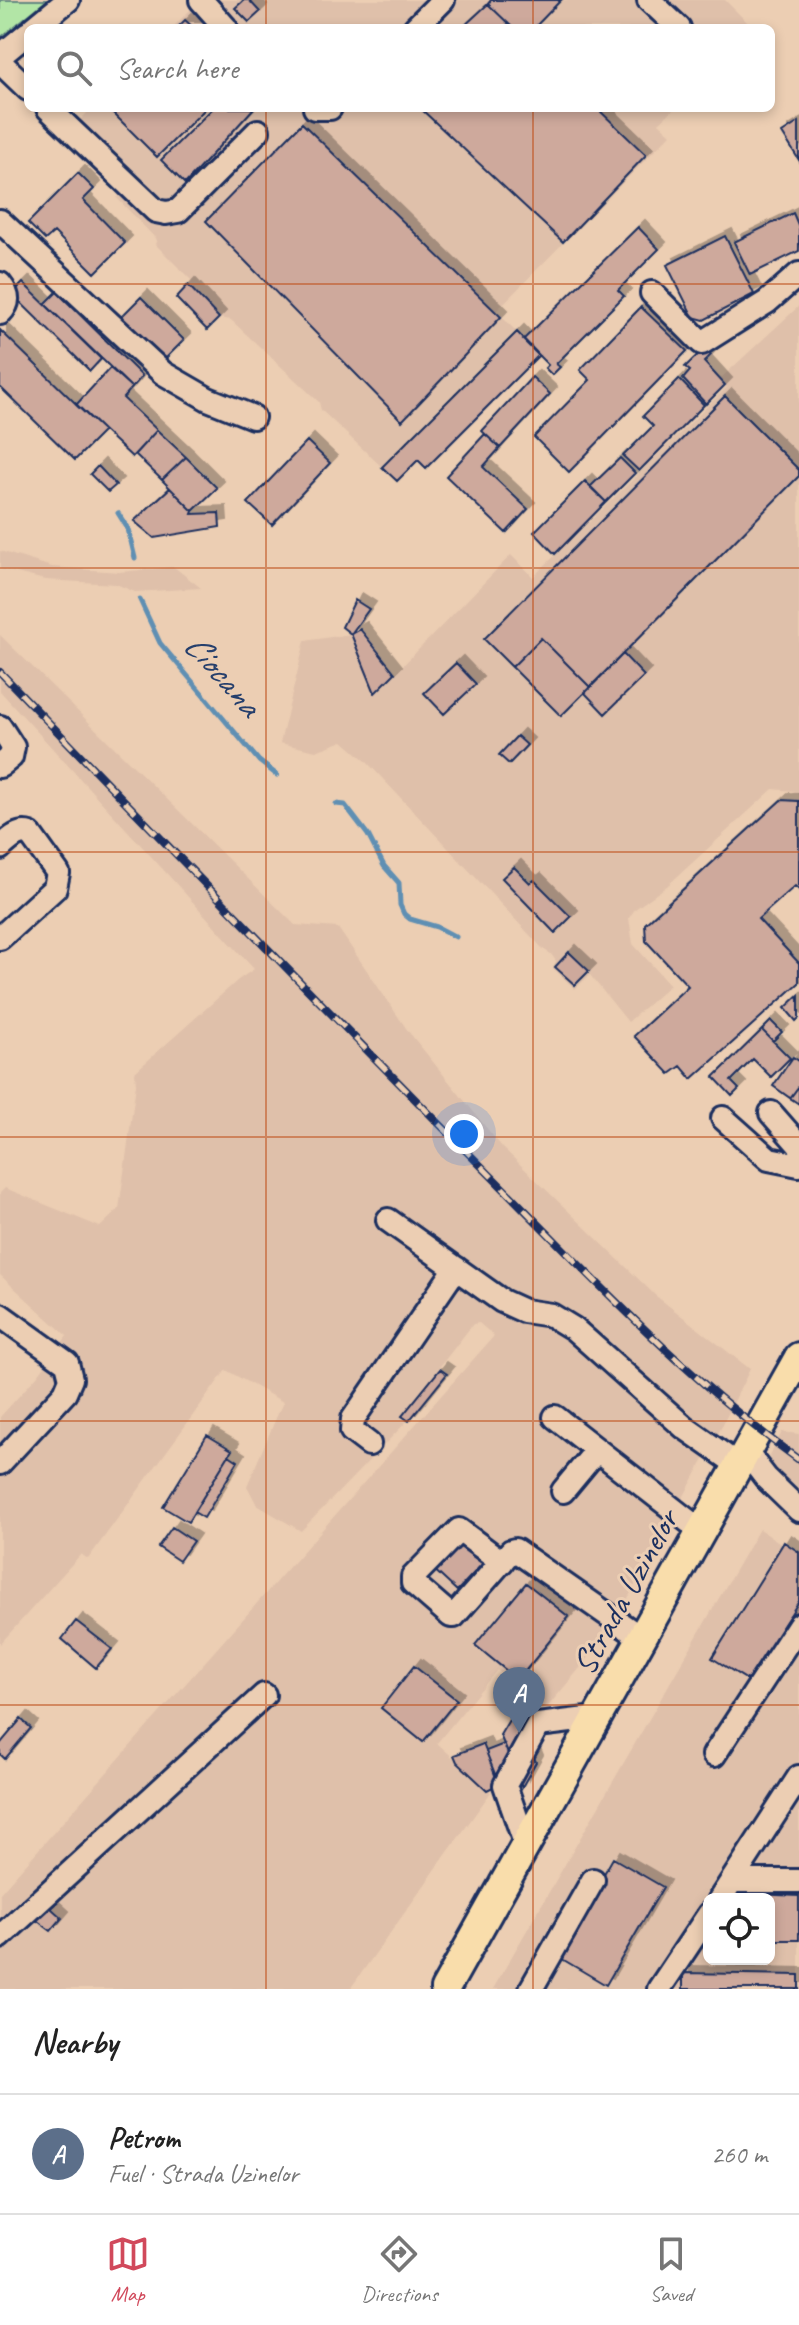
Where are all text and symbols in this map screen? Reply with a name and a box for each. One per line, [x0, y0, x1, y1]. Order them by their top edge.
search box [24, 24, 775, 112]
icon: search [52, 46, 96, 90]
text: Search here [116, 49, 238, 87]
water label: Ciocana [174, 623, 274, 728]
your location [444, 1114, 484, 1154]
street label: Strada Uzinelor [562, 1499, 690, 1682]
pin: A [493, 1667, 545, 1733]
map controls [703, 1893, 775, 1965]
button: locate [703, 1893, 775, 1965]
text: Nearby [32, 2020, 118, 2063]
text: Petrom [108, 2119, 180, 2157]
text: A [51, 2138, 65, 2171]
text: 260 m [711, 2138, 767, 2171]
text: Fuel · Strada Uzinelor [108, 2157, 298, 2190]
tab: Map [106, 2232, 150, 2308]
tab: Directions [361, 2232, 438, 2308]
tab: Saved [649, 2232, 693, 2308]

